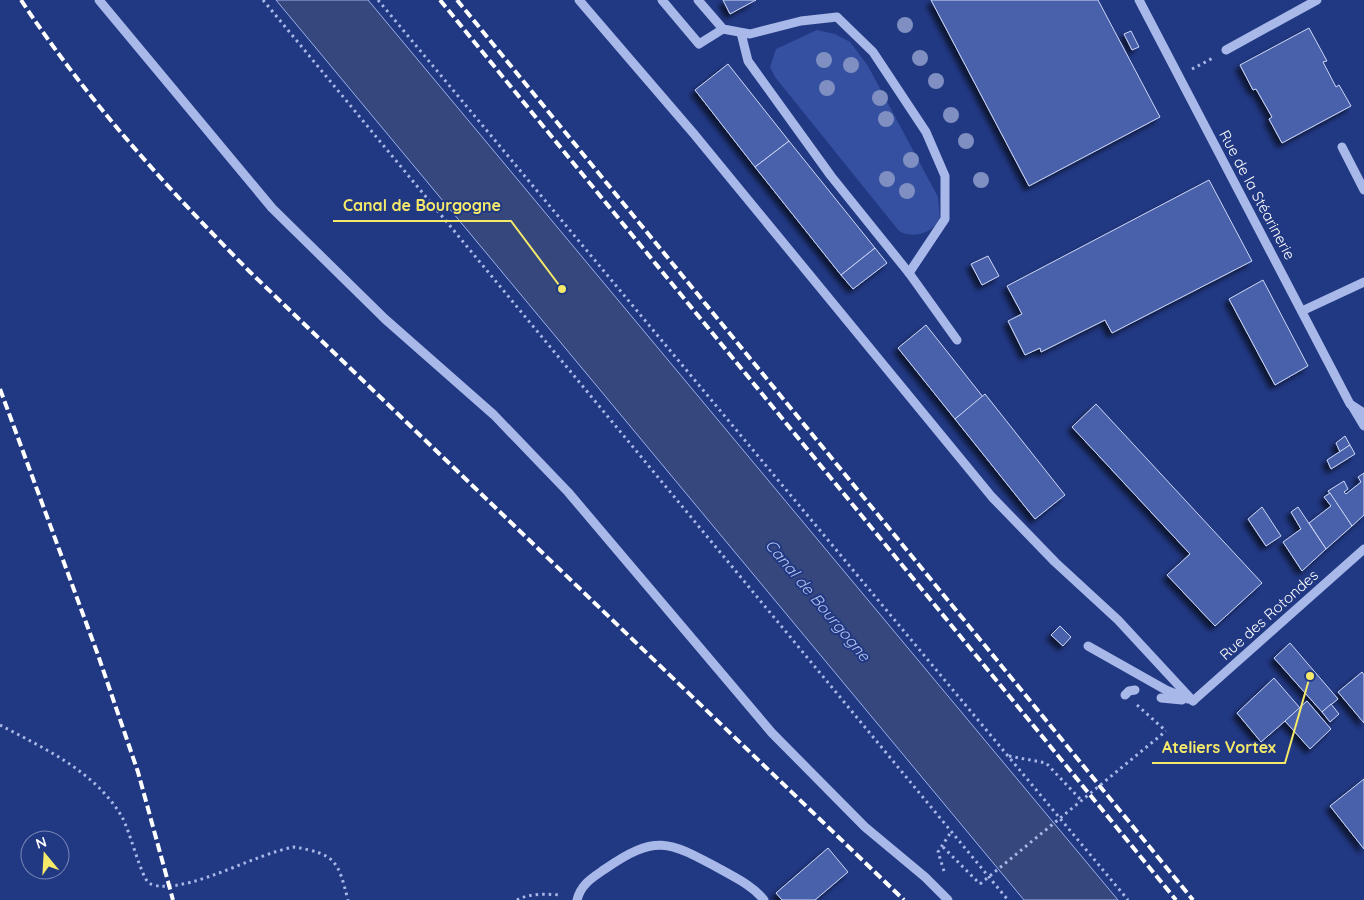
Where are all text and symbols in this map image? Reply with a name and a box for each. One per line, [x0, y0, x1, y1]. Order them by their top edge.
street label: Rue de la Stéarinerie [1215, 127, 1300, 263]
callout: Canal de Bourgogne [333, 190, 511, 221]
text: Canal de Bourgogne [343, 195, 501, 215]
water label: Canal de Bourgogne [761, 535, 875, 666]
street label: Rue des Rotondes [1215, 565, 1322, 664]
callout: Ateliers Vortex [1152, 732, 1285, 763]
text: Ateliers Vortex [1162, 737, 1276, 757]
north arrow [20, 830, 70, 880]
text: N [33, 832, 49, 853]

